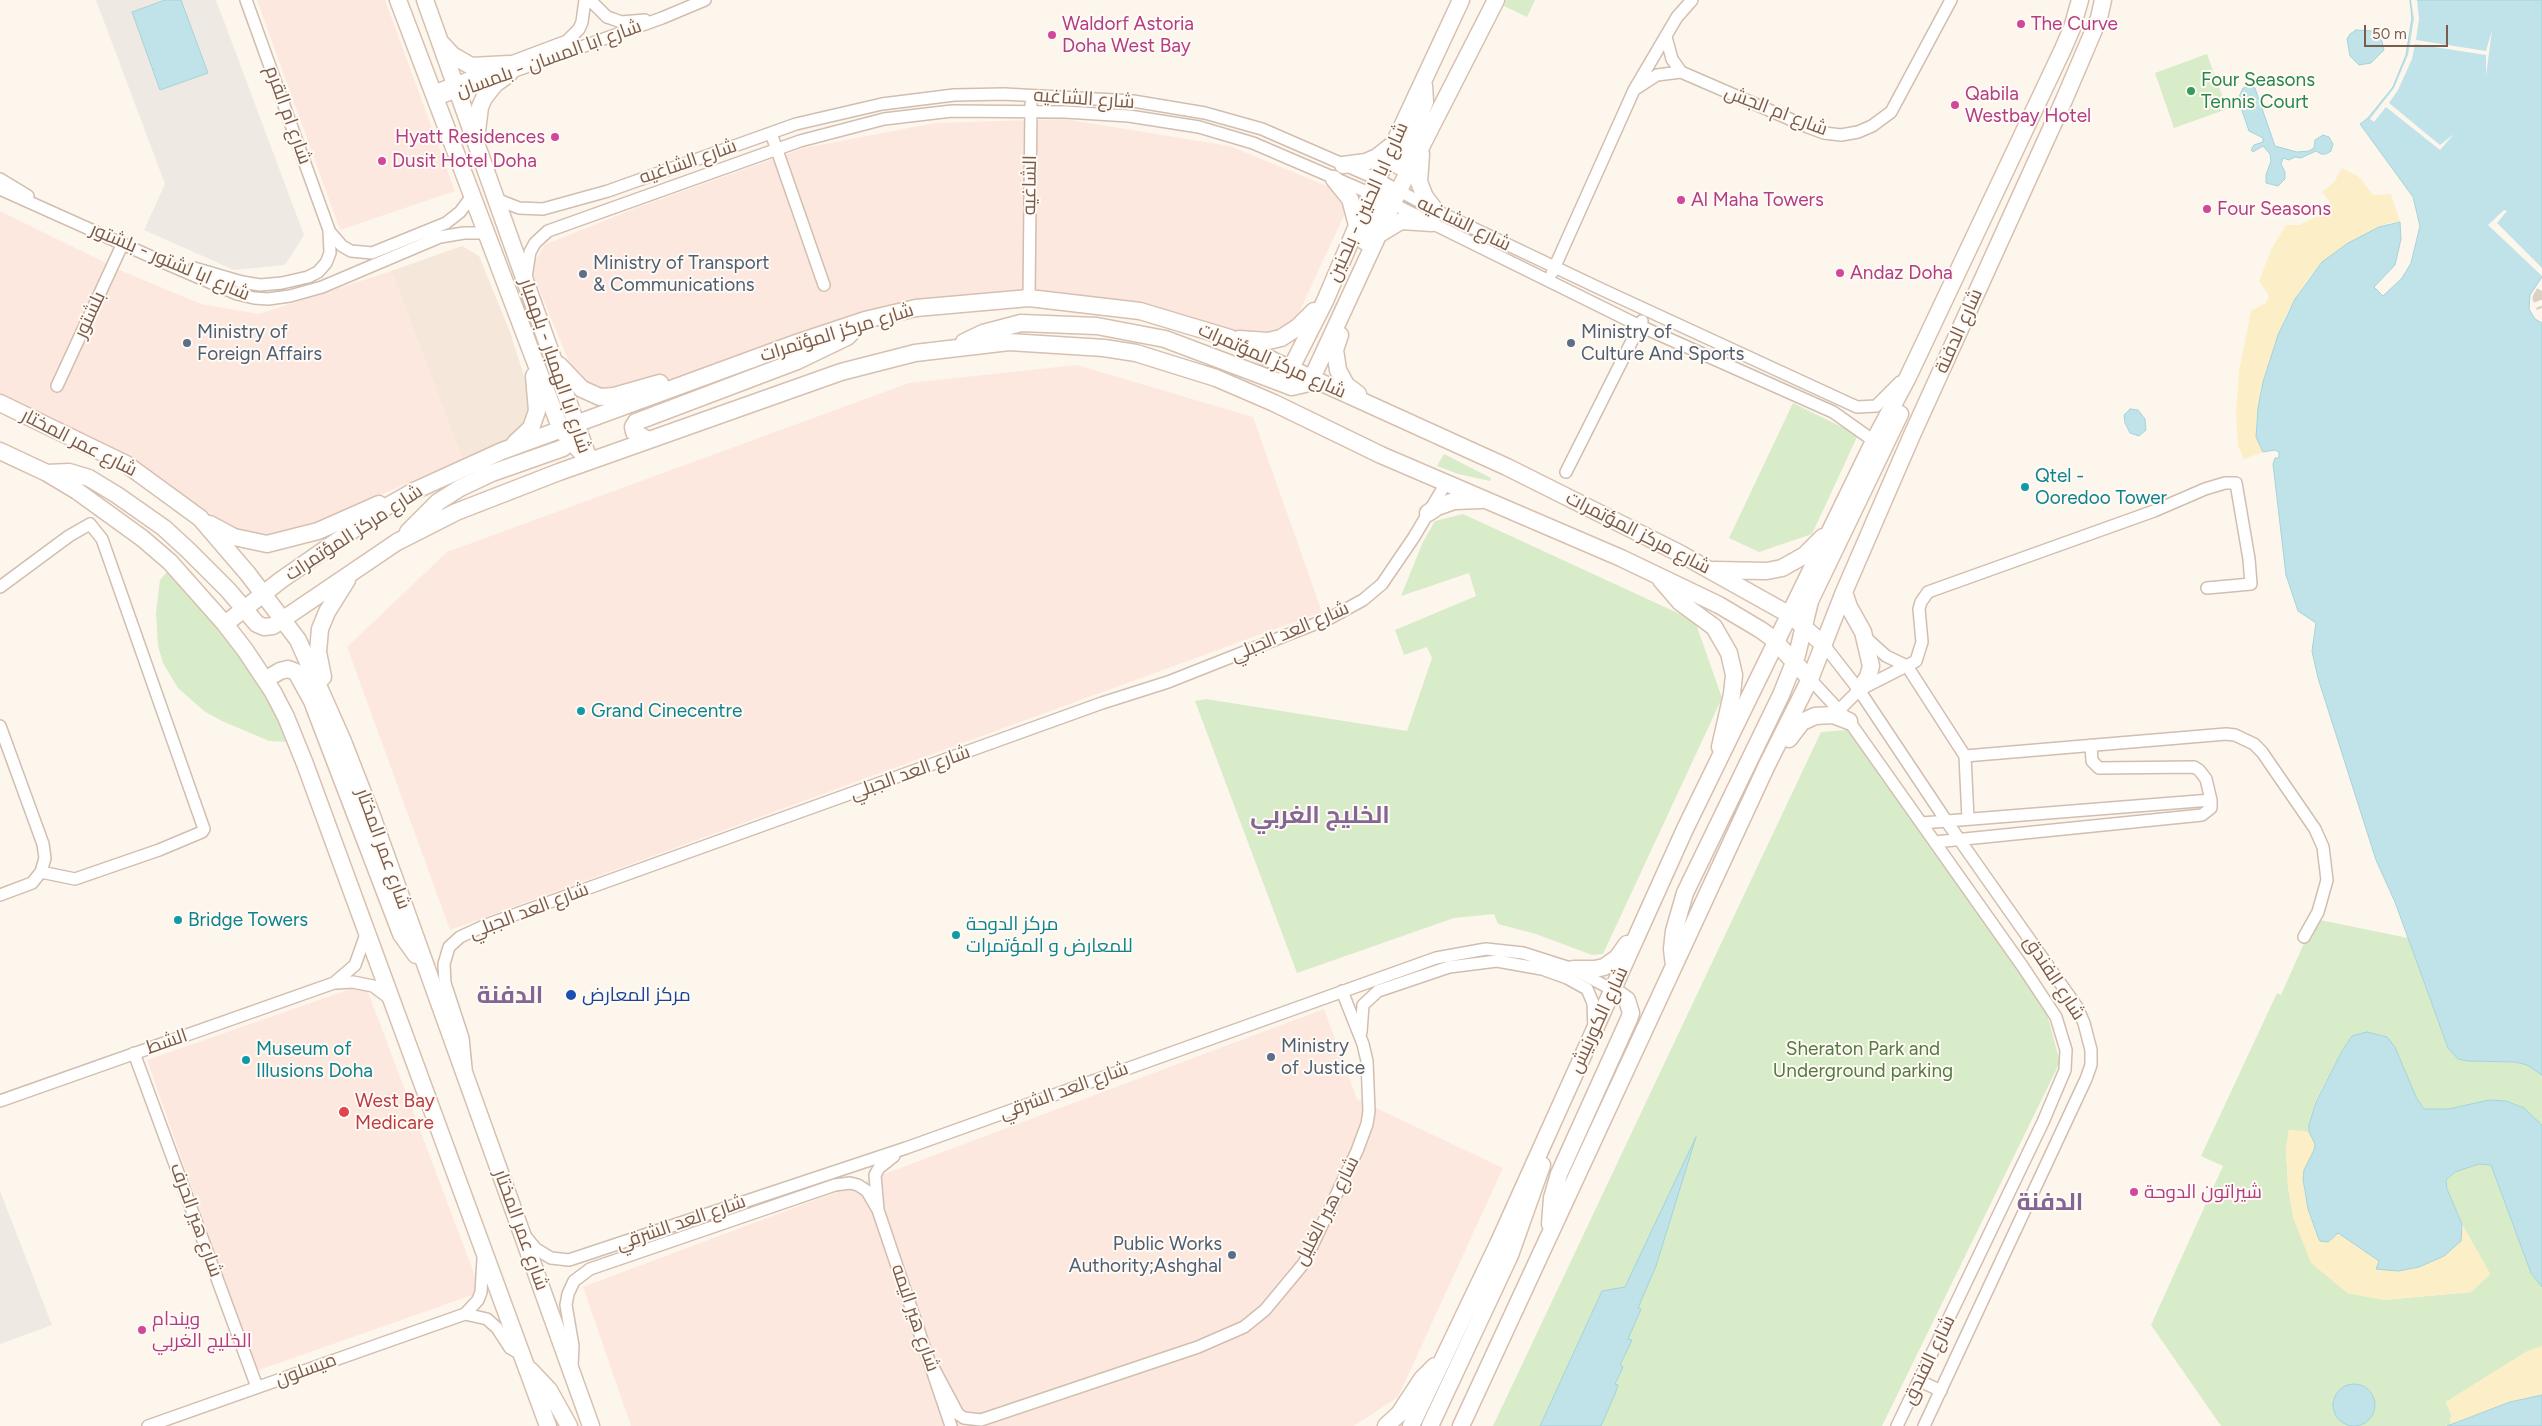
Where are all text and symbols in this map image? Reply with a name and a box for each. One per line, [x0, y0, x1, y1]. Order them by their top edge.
place label: Waldorf Astoria Doha West Bay [1062, 13, 1194, 57]
place label: The Curve [2031, 13, 2118, 35]
street label: شارع ابا المسان - بلمسان [453, 15, 645, 103]
scale bar [2367, 15, 2451, 47]
marker: The Curve [2015, 18, 2027, 30]
text: 50 m [2372, 25, 2407, 43]
marker: Waldorf Astoria Doha West Bay [1046, 29, 1058, 41]
street label: شارع ام القرم [260, 63, 316, 167]
place label: Four Seasons Tennis Court [2201, 69, 2315, 113]
street label: شارع ام الجش [1721, 81, 1831, 141]
place label: Qabila Westbay Hotel [1965, 83, 2091, 127]
street label: شارع الشاغيه [1033, 84, 1135, 114]
marker: Four Seasons Tennis Court [2185, 85, 2197, 97]
marker: Qabila Westbay Hotel [1949, 99, 1961, 111]
street label: شارع ابا الحنين - بلحنين [1323, 119, 1413, 285]
place label: Hyatt Residences [395, 126, 545, 148]
marker: Hyatt Residences [549, 131, 561, 143]
street label: شارع الشاغيه [636, 135, 740, 189]
place label: Dusit Hotel Doha [392, 150, 537, 172]
marker: Dusit Hotel Doha [376, 155, 388, 167]
street label: الشاغيه [1018, 155, 1042, 215]
place label: Al Maha Towers [1691, 189, 1824, 211]
street label: شارع الشاغيه [1413, 191, 1515, 257]
marker: Al Maha Towers [1675, 194, 1687, 206]
place label: Four Seasons [2217, 198, 2331, 220]
marker: Four Seasons [2201, 203, 2213, 215]
street label: شارع ابا لشتور - بلشتور [87, 218, 253, 306]
place label: Ministry of Transport & Communications [593, 252, 769, 296]
place label: Andaz Doha [1850, 262, 1953, 284]
marker: Andaz Doha [1834, 267, 1846, 279]
marker: Ministry of Transport & Communications [577, 268, 589, 280]
street label: شارع ابا الهمبار - بلهمبار [514, 275, 596, 457]
street label: شارع الدفنة [1930, 285, 1988, 377]
street label: بلشتور [69, 288, 111, 342]
street label: شارع مركز المؤتمرات [757, 299, 917, 367]
street label: شارع مركز المؤتمرات [1194, 318, 1350, 404]
place label: Ministry of Foreign Affairs [197, 321, 322, 365]
place label: Ministry of Culture And Sports [1581, 321, 1744, 365]
marker: Ministry of Foreign Affairs [181, 337, 193, 349]
marker: Ministry of Culture And Sports [1565, 337, 1577, 349]
street label: شارع عمر المختار [17, 404, 141, 482]
place label: Qtel - Ooredoo Tower [2035, 465, 2167, 509]
street label: شارع مركز المؤتمرات [281, 480, 427, 586]
marker: Qtel - Ooredoo Tower [2019, 481, 2031, 493]
street label: شارع مركز المؤتمرات [1562, 487, 1714, 579]
street label: شارع العد الجبلي [1227, 597, 1353, 667]
place label: Grand Cinecentre [591, 700, 742, 722]
marker: Grand Cinecentre [575, 705, 587, 717]
street label: شارع العد الجبلي [847, 741, 973, 805]
street label: شارع عمر المختار [351, 786, 415, 912]
district label: الخليج الغربي [1250, 802, 1390, 830]
street label: شارع العد الجبلي [466, 878, 592, 944]
place label: Bridge Towers [188, 909, 308, 931]
place label: مركز الدوحة للمعارض و المؤتمرات [966, 913, 1133, 957]
marker: Bridge Towers [172, 914, 184, 926]
marker: مركز الدوحة للمعارض و المؤتمرات [950, 929, 962, 941]
street label: شارع الفندق [2018, 931, 2090, 1025]
street label: شارع الكورنيش [1564, 963, 1634, 1077]
district label: الدفنة [477, 982, 543, 1010]
place label: مركز المعارض [582, 984, 691, 1006]
marker: مركز المعارض [564, 988, 578, 1002]
street label: الشط [144, 1024, 190, 1060]
place label: Ministry of Justice [1281, 1035, 1365, 1079]
place label: Museum of Illusions Doha [256, 1038, 373, 1082]
park label: Sheraton Park and Underground parking [1773, 1038, 1953, 1082]
marker: Ministry of Justice [1265, 1051, 1277, 1063]
marker: Museum of Illusions Doha [240, 1054, 252, 1066]
street label: شارع العد الشرقي [996, 1057, 1132, 1125]
place label: West Bay Medicare [355, 1090, 435, 1134]
marker: West Bay Medicare [337, 1105, 351, 1119]
street label: شارع هير الغليل [1290, 1152, 1364, 1270]
street label: شارع هير الحرف [165, 1160, 227, 1280]
street label: شارع عمر المختار [489, 1167, 553, 1293]
place label: شيراتون الدوحة [2144, 1181, 2262, 1203]
marker: شيراتون الدوحة [2128, 1186, 2140, 1198]
district label: الدفنة [2017, 1189, 2083, 1217]
street label: شارع العد الشرقي [613, 1190, 749, 1256]
place label: Public Works Authority;Ashghal [1069, 1233, 1222, 1277]
marker: Public Works Authority;Ashghal [1226, 1249, 1238, 1261]
street label: شارع هير اليمه [886, 1261, 944, 1375]
place label: ويندام الخليج الغربي [152, 1308, 252, 1352]
street label: شارع الفندق [1898, 1312, 1960, 1408]
marker: ويندام الخليج الغربي [136, 1324, 148, 1336]
street label: ميسلون [272, 1348, 340, 1392]

